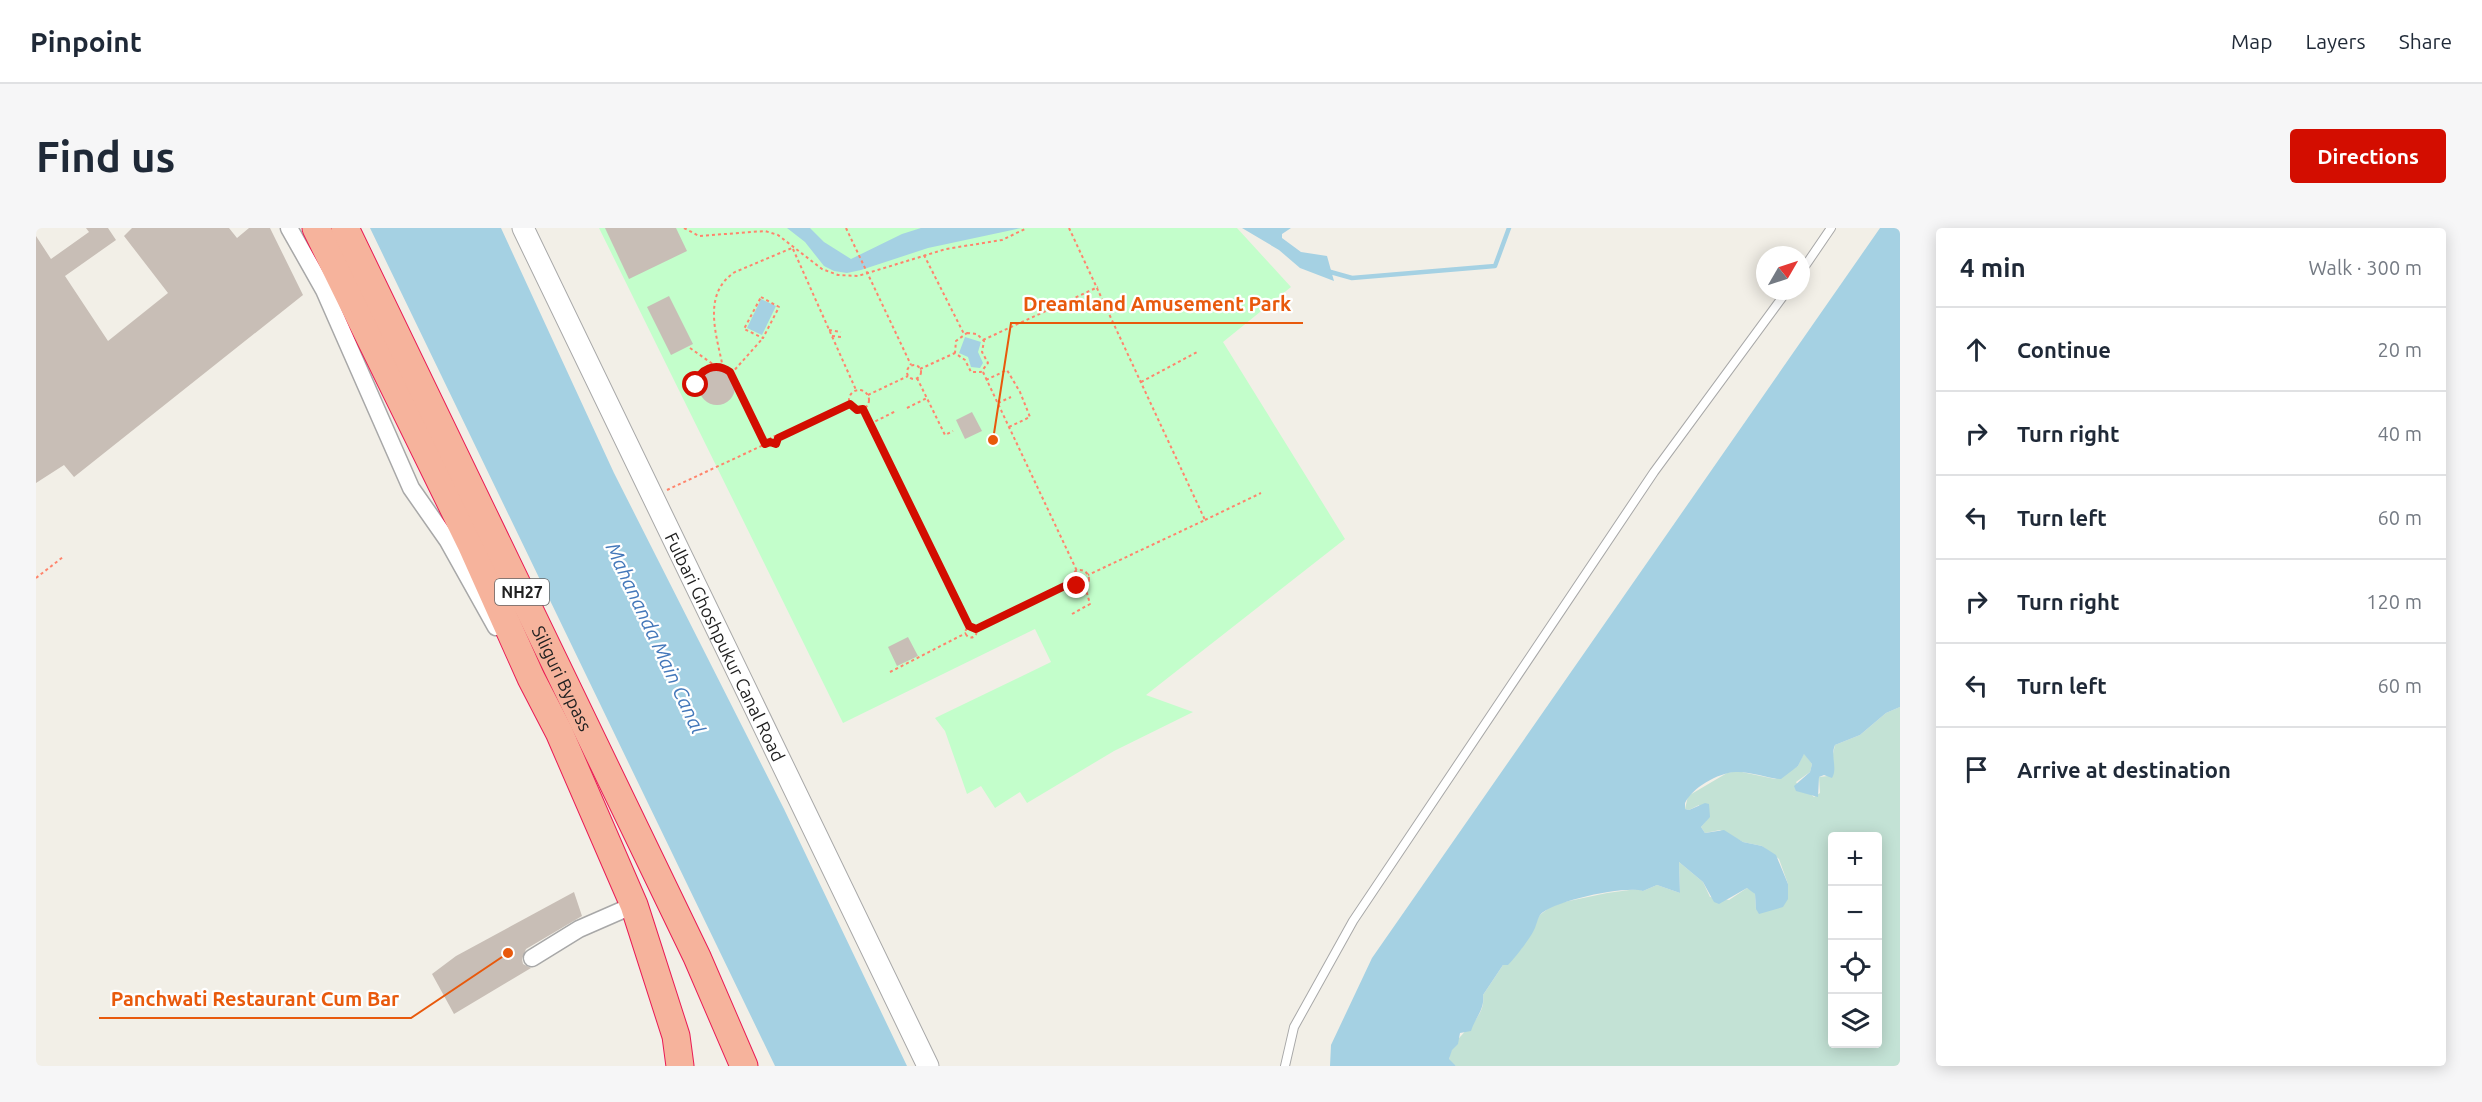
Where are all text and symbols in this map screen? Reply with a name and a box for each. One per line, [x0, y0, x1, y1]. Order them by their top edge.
text: Pinpoint [30, 26, 142, 57]
text: Map [2231, 29, 2272, 53]
text: Layers [2305, 29, 2366, 53]
text: Share [2399, 29, 2452, 53]
button: Directions [2290, 129, 2446, 183]
text: Find us [36, 133, 175, 180]
north arrow [1756, 246, 1810, 300]
text: 4 min [1960, 253, 2026, 282]
text: Walk · 300 m [2309, 256, 2422, 279]
callout: Dreamland Amusement Park [1011, 285, 1303, 323]
text: Dreamland Amusement Park [1023, 292, 1291, 315]
icon: ahead [1960, 333, 1993, 366]
text: Continue [2017, 337, 2111, 362]
text: 20 m [2378, 338, 2422, 361]
route start [682, 371, 708, 397]
icon: right [1960, 417, 1993, 450]
text: Turn right [2017, 421, 2119, 446]
text: 40 m [2378, 422, 2422, 445]
icon: left [1960, 501, 1993, 534]
text: Turn left [2017, 505, 2107, 530]
text: 60 m [2378, 506, 2422, 529]
street label: Fulbari Ghoshpukur Canal Road [662, 529, 789, 764]
water label: Mahananda Main Canal [602, 539, 711, 738]
route end [1063, 572, 1089, 598]
road number: NH27 [495, 579, 549, 605]
icon: right [1960, 585, 1993, 618]
text: Turn right [2017, 589, 2119, 614]
text: 120 m [2366, 590, 2422, 613]
street label: Siliguri Bypass [529, 622, 596, 734]
icon: left [1960, 669, 1993, 702]
text: Turn left [2017, 673, 2107, 698]
text: 60 m [2378, 674, 2422, 697]
icon: arrive [1960, 753, 1993, 786]
text: Arrive at destination [2017, 757, 2231, 782]
map controls [1828, 832, 1882, 1048]
button: + [1828, 832, 1882, 886]
button: − [1828, 886, 1882, 940]
button: locate [1828, 940, 1882, 994]
callout: Panchwati Restaurant Cum Bar [99, 980, 411, 1018]
text: Panchwati Restaurant Cum Bar [111, 987, 400, 1010]
button: layers [1828, 994, 1882, 1048]

